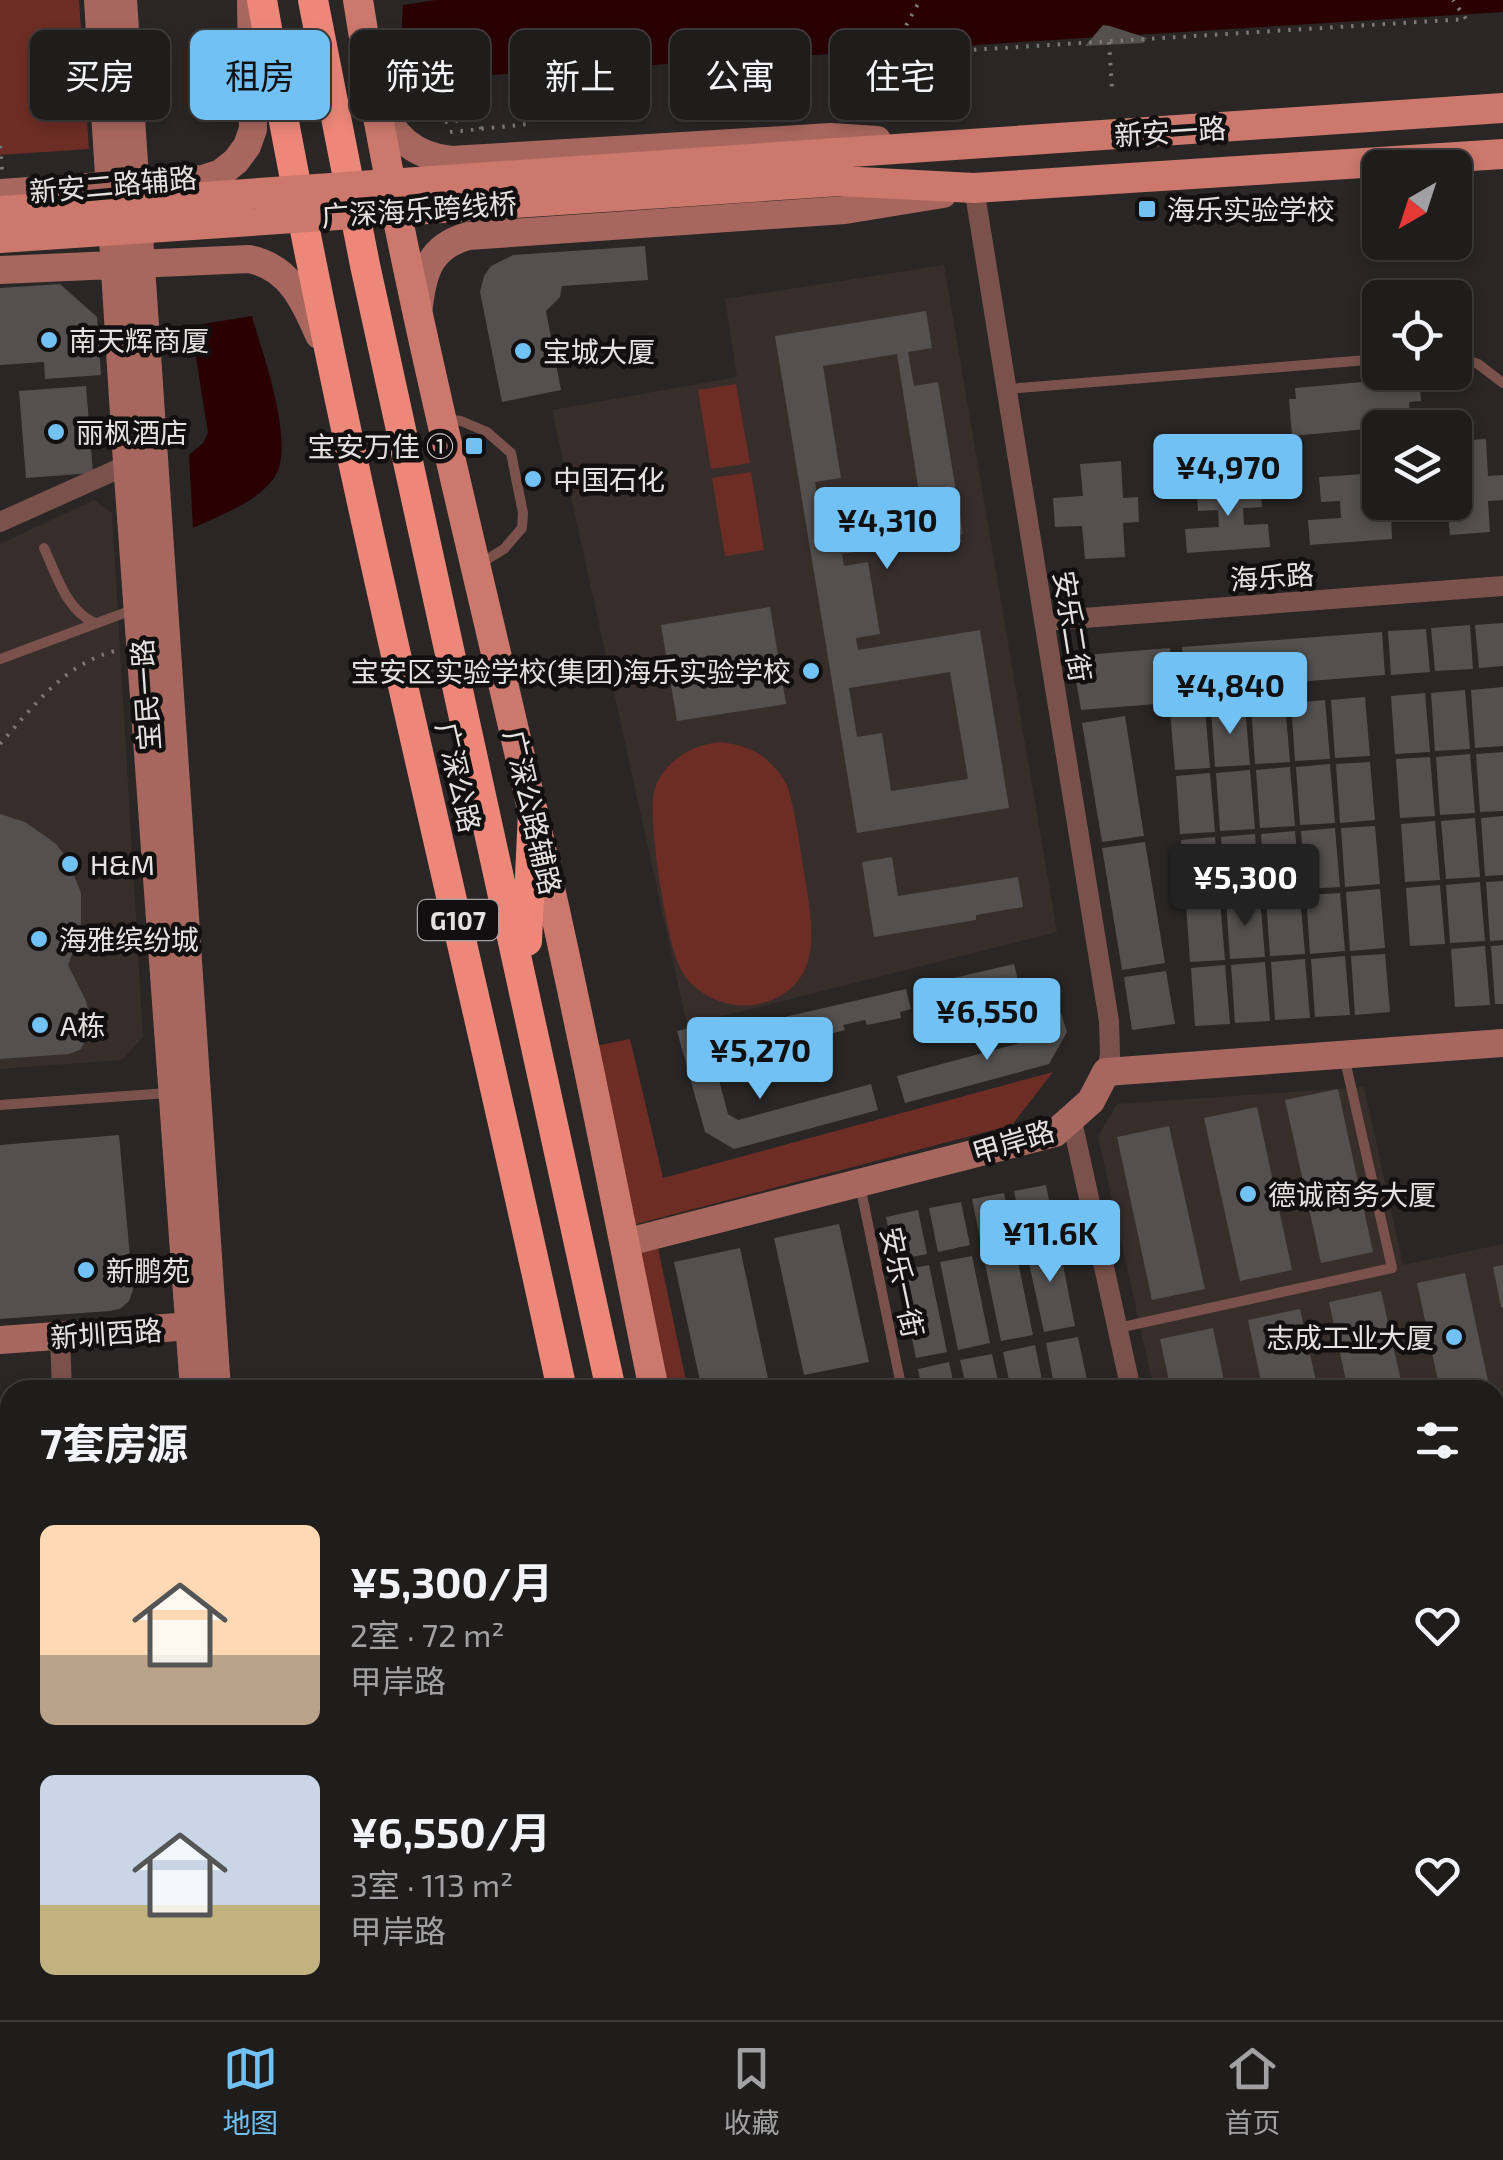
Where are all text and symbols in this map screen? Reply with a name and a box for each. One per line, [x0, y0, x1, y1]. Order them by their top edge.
chip: 买房 [30, 30, 170, 120]
chip: 租房 [190, 30, 330, 120]
chip: 筛选 [350, 30, 490, 120]
chip: 新上 [510, 30, 650, 120]
chip: 公寓 [670, 30, 810, 120]
chip: 住宅 [830, 30, 970, 120]
street label: 新安一路 [1113, 110, 1227, 152]
north arrow [1362, 150, 1472, 260]
map controls [1362, 150, 1472, 520]
street label: 新安二路辅路 [28, 160, 198, 208]
street label: 广深海乐跨线桥 [320, 185, 518, 233]
place label: 海乐实验学校 [1167, 192, 1335, 226]
marker: 海乐实验学校 [1136, 198, 1158, 220]
button: locate [1362, 280, 1472, 390]
place label: 南天辉商厦 [69, 323, 209, 357]
marker: 南天辉商厦 [38, 329, 60, 351]
place label: 宝城大厦 [543, 334, 655, 368]
marker: 宝城大厦 [512, 340, 534, 362]
button: layers [1362, 410, 1472, 520]
place label: 丽枫酒店 [76, 415, 188, 449]
marker: 丽枫酒店 [45, 421, 67, 443]
place label: 宝安万佳 ① [308, 429, 454, 463]
pin: ¥4,970 [1147, 434, 1309, 519]
marker: 宝安万佳 ① [463, 435, 485, 457]
text: ¥4,970 [1175, 447, 1281, 485]
place label: 中国石化 [553, 462, 665, 496]
marker: 中国石化 [522, 468, 544, 490]
pin: ¥4,310 [806, 487, 968, 572]
text: ¥4,310 [836, 500, 938, 538]
street label: 海乐路 [1229, 556, 1315, 596]
street label: 安乐二街 [1047, 568, 1099, 684]
street label: 宝民一路 [124, 638, 166, 752]
pin: ¥4,840 [1149, 652, 1311, 737]
place label: 宝安区实验学校(集团)海乐实验学校 [351, 654, 791, 688]
marker: 宝安区实验学校(集团)海乐实验学校 [800, 660, 822, 682]
text: ¥4,840 [1175, 665, 1285, 703]
street label: 广深公路 [430, 719, 488, 835]
street label: 广深公路辅路 [498, 726, 568, 898]
pin: ¥5,300 [1164, 844, 1326, 929]
place label: H&M [90, 847, 155, 881]
marker: H&M [59, 853, 81, 875]
text: ¥5,300 [1192, 857, 1298, 895]
road number: G107 [418, 900, 498, 940]
place label: 海雅缤纷城 [59, 922, 199, 956]
marker: 海雅缤纷城 [28, 928, 50, 950]
pin: ¥6,550 [906, 978, 1068, 1063]
text: ¥6,550 [935, 991, 1039, 1029]
place label: A栋 [60, 1008, 105, 1042]
marker: A栋 [29, 1014, 51, 1036]
pin: ¥5,270 [679, 1017, 841, 1102]
text: ¥5,270 [709, 1030, 811, 1068]
street label: 甲岸路 [968, 1112, 1058, 1170]
place label: 德诚商务大厦 [1268, 1177, 1436, 1211]
marker: 德诚商务大厦 [1237, 1183, 1259, 1205]
pin: ¥11.6K [969, 1200, 1131, 1285]
text: ¥11.6K [1002, 1213, 1098, 1251]
street label: 安乐一街 [875, 1224, 931, 1340]
place label: 新鹏苑 [106, 1253, 190, 1287]
marker: 新鹏苑 [75, 1259, 97, 1281]
street label: 新圳西路 [49, 1312, 163, 1354]
place label: 志成工业大厦 [1266, 1320, 1434, 1354]
marker: 志成工业大厦 [1443, 1326, 1465, 1348]
icon: filters [1410, 1413, 1465, 1468]
text: 7套房源 [40, 1417, 188, 1467]
text: ¥5,300/月 [350, 1556, 553, 1606]
icon: home [120, 1565, 240, 1685]
icon: heart [1410, 1598, 1465, 1653]
text: 2室 · 72 m² [350, 1615, 505, 1653]
text: 甲岸路 [350, 1661, 446, 1699]
text: ¥6,550/月 [350, 1806, 551, 1856]
icon: home [120, 1815, 240, 1935]
icon: heart [1410, 1848, 1465, 1903]
text: 3室 · 113 m² [350, 1865, 513, 1903]
text: 甲岸路 [350, 1911, 446, 1949]
tab: 地图 [222, 2041, 279, 2141]
tab: 收藏 [723, 2041, 780, 2141]
tab: 首页 [1224, 2041, 1281, 2141]

